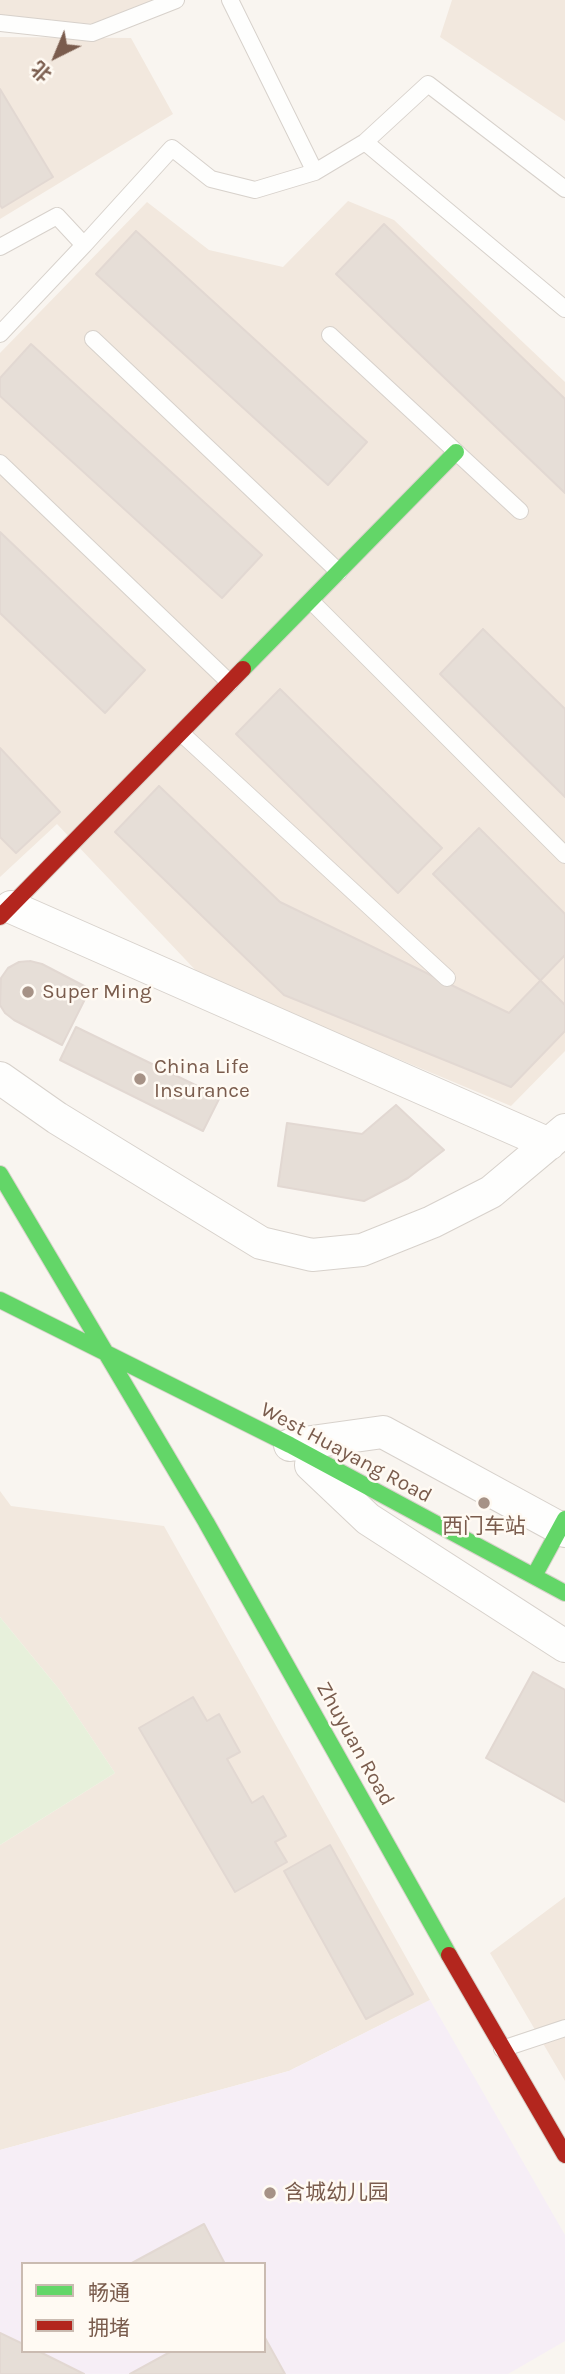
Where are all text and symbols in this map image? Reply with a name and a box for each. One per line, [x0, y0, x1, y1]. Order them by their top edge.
north arrow [21, 21, 91, 91]
text: 北 [27, 57, 56, 86]
place label: Super Ming [42, 979, 152, 1005]
marker: Super Ming [20, 984, 36, 1000]
place label: China Life Insurance [154, 1054, 250, 1104]
marker: China Life Insurance [132, 1071, 148, 1087]
street label: West Huayang Road [256, 1397, 436, 1509]
marker: 西门车站 [476, 1495, 492, 1511]
place label: 西门车站 [442, 1514, 526, 1540]
street label: Zhuyuan Road [311, 1678, 399, 1810]
place label: 含城幼儿园 [284, 2180, 389, 2206]
marker: 含城幼儿园 [262, 2185, 278, 2201]
legend [21, 2262, 266, 2353]
text: 畅通 [88, 2281, 130, 2305]
text: 拥堵 [88, 2316, 130, 2340]

